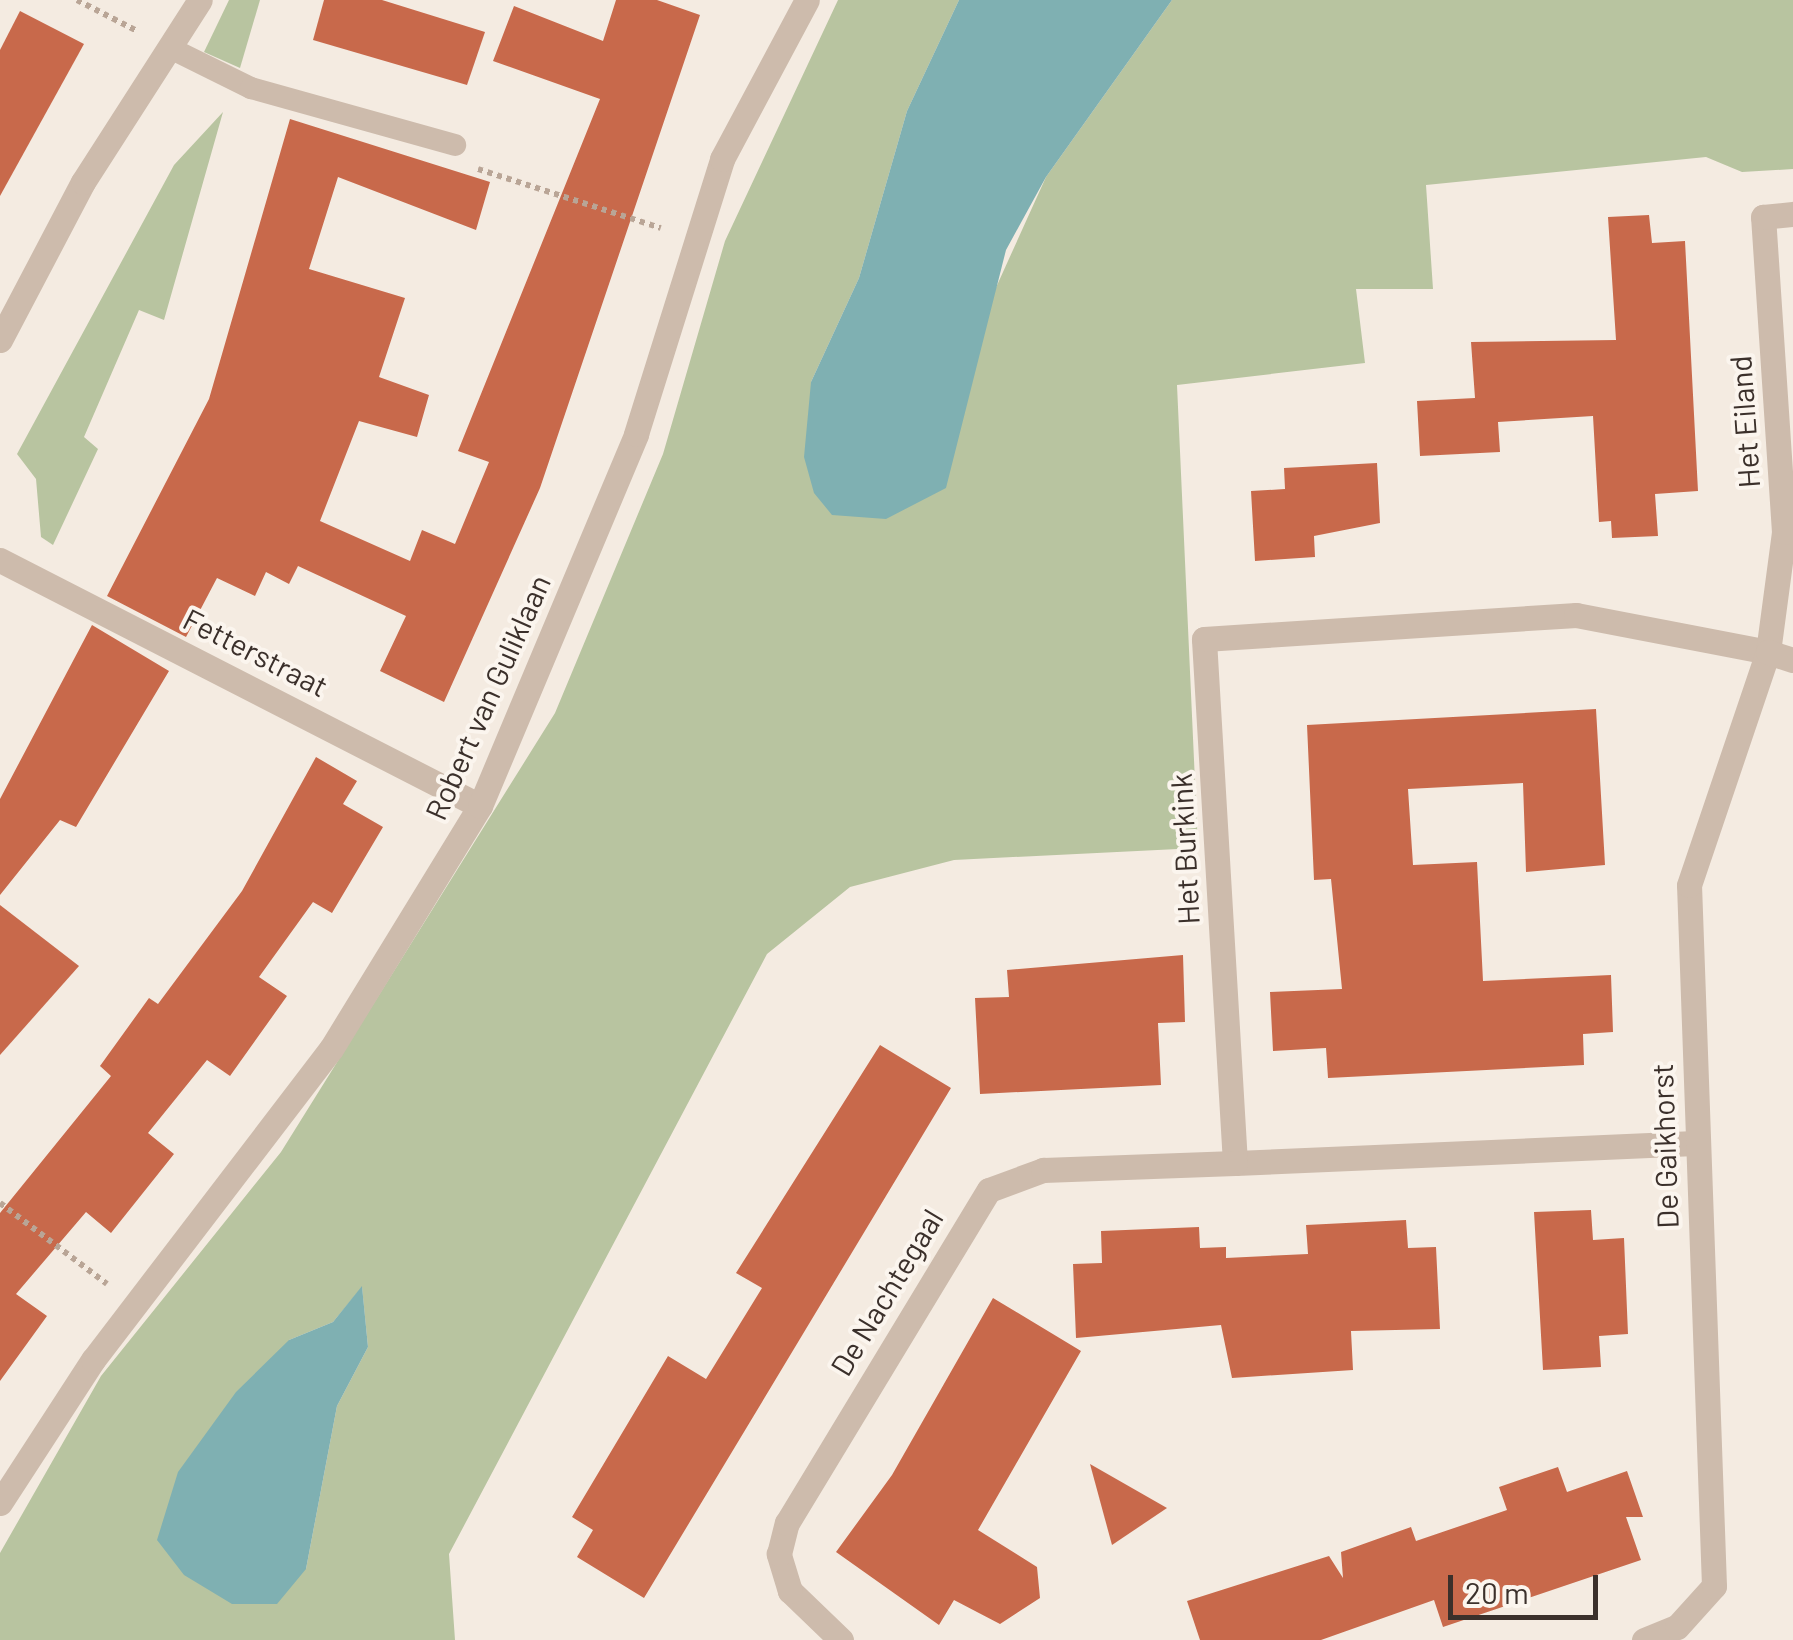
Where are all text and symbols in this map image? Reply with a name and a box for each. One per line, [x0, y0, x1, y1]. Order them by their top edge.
street label: Het Eiland [1721, 355, 1767, 489]
street label: Robert van Guliklaan [417, 569, 557, 825]
street label: Fetterstraat [178, 600, 334, 704]
street label: Het Burkink [1162, 772, 1206, 926]
street label: De Gaikhorst [1643, 1063, 1685, 1229]
street label: De Nachtegaal [822, 1202, 950, 1382]
scale bar [1453, 1555, 1603, 1617]
text: 20 m [1465, 1574, 1529, 1610]

